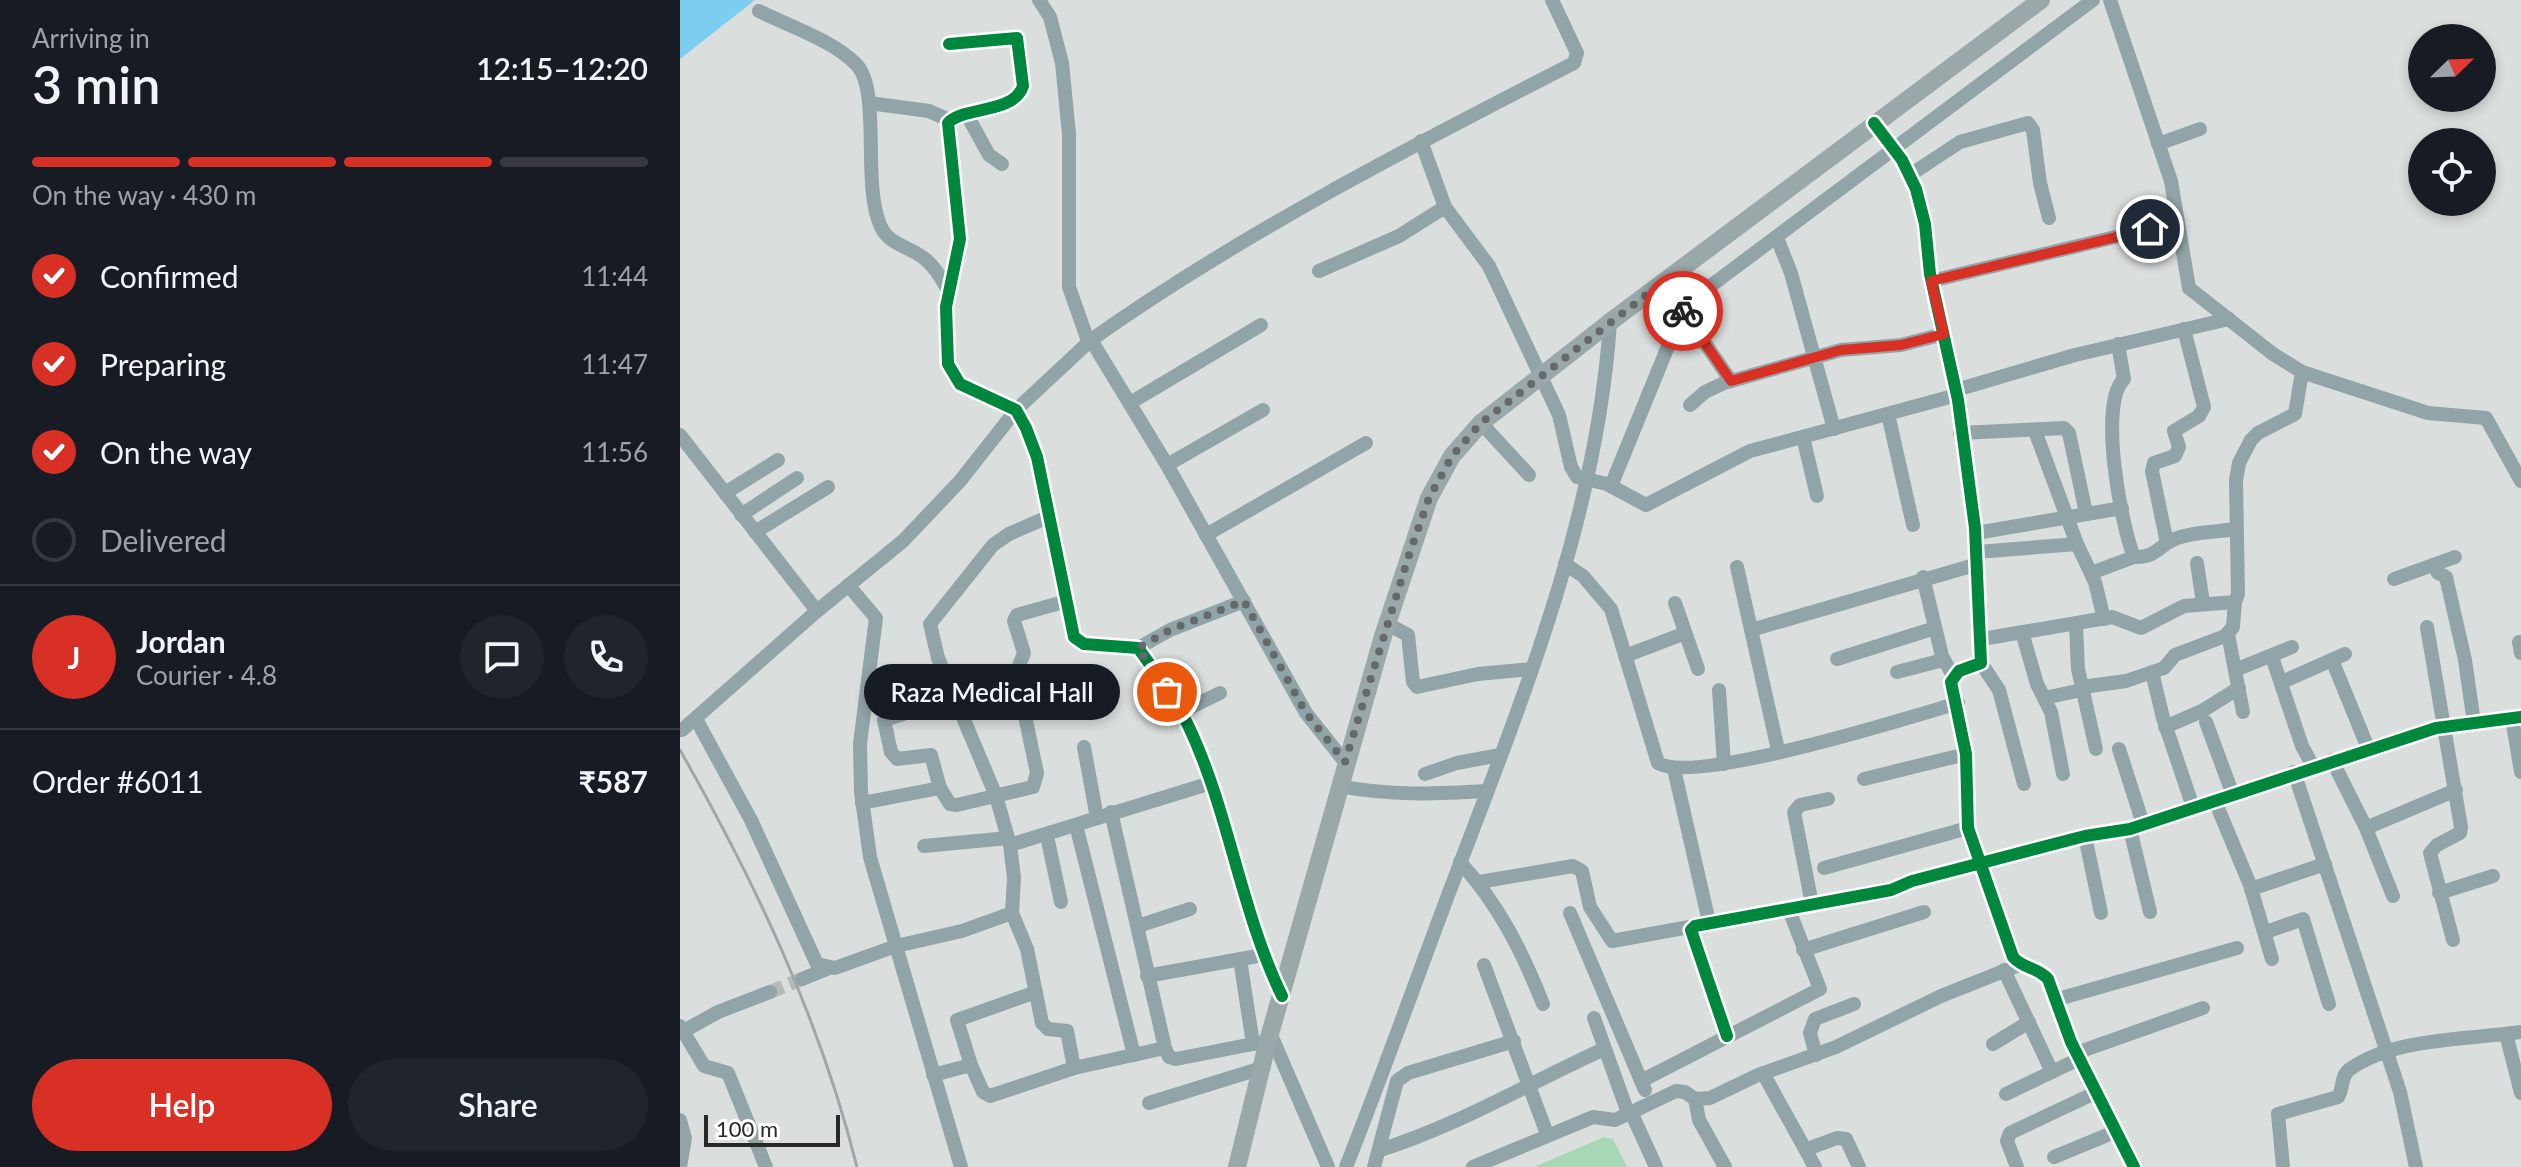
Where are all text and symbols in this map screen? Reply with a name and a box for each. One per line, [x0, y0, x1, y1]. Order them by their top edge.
text: Arriving in [32, 22, 150, 54]
north arrow [2408, 24, 2496, 112]
map controls [2408, 24, 2496, 216]
text: 12:15–12:20 [476, 50, 648, 86]
text: 3 min [32, 53, 160, 115]
button: locate [2408, 128, 2496, 216]
text: On the way · 430 m [32, 179, 256, 211]
pin [2116, 195, 2184, 263]
icon: home [2128, 207, 2172, 251]
icon: check [32, 254, 76, 298]
text: Confirmed [100, 258, 239, 294]
text: 11:44 [581, 260, 648, 292]
courier [1643, 271, 1723, 351]
icon: bike [1661, 289, 1705, 333]
icon: check [32, 342, 76, 386]
text: Preparing [100, 346, 226, 382]
text: 11:47 [581, 348, 648, 380]
icon: check [32, 430, 76, 474]
text: On the way [100, 434, 252, 470]
text: 11:56 [581, 436, 648, 468]
text: Delivered [100, 522, 227, 558]
button: chat [460, 615, 544, 699]
button: phone [564, 615, 648, 699]
text: Jordan [136, 623, 226, 659]
text: J [68, 639, 80, 675]
pin [1133, 658, 1201, 726]
text: Courier · 4.8 [136, 659, 277, 691]
callout: Raza Medical Hall [863, 664, 1119, 720]
icon: bag [1145, 670, 1189, 714]
text: Raza Medical Hall [890, 676, 1094, 708]
text: Order #6011 [32, 763, 204, 799]
text: ₹587 [578, 763, 648, 799]
button: Help [32, 1059, 332, 1151]
button: Share [348, 1059, 648, 1151]
scale bar [704, 1111, 840, 1147]
text: 100 m [716, 1115, 778, 1142]

